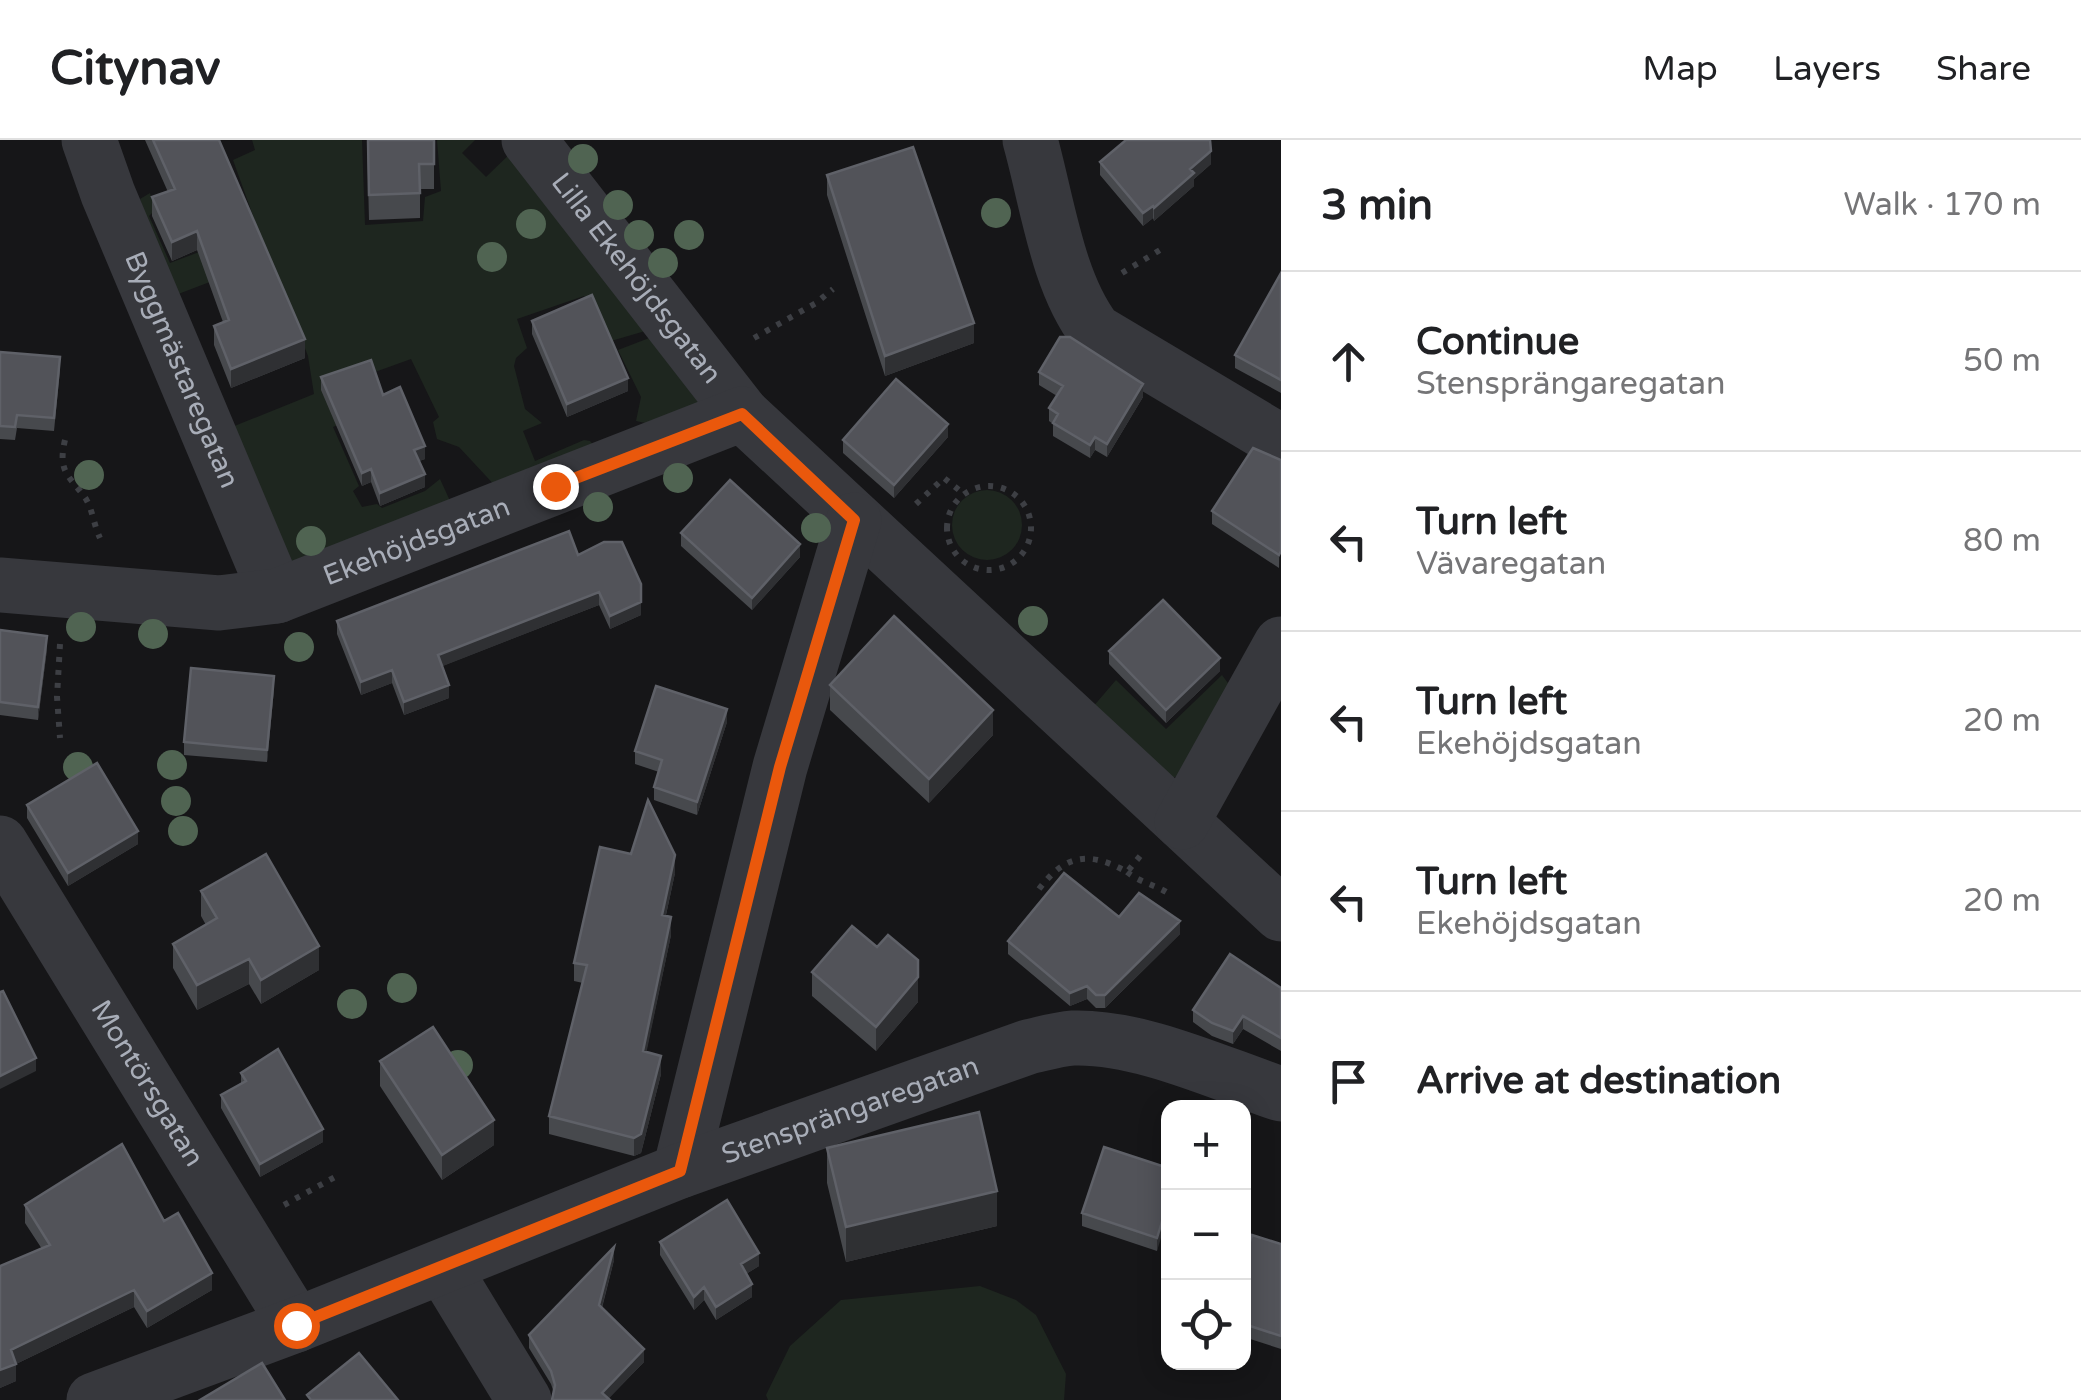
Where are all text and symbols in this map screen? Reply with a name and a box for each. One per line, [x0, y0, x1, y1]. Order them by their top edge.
text: Citynav [50, 40, 220, 98]
text: Map [1642, 48, 1718, 90]
text: Layers [1773, 48, 1881, 90]
text: Share [1936, 48, 2031, 90]
street label: Lilla Ekehöjdsgatan [544, 166, 729, 390]
text: 3 min [1321, 180, 1433, 231]
text: Walk · 170 m [1844, 186, 2041, 224]
street label: Byggmästaregatan [117, 247, 247, 493]
text: Continue [1416, 319, 1579, 365]
icon: ahead [1321, 334, 1376, 389]
text: 50 m [1963, 342, 2041, 380]
text: Stensprängaregatan [1416, 365, 1725, 403]
route end [533, 464, 579, 510]
street label: Ekehöjdsgatan [318, 490, 515, 593]
text: Turn left [1416, 499, 1567, 545]
icon: left [1321, 514, 1376, 569]
text: 80 m [1963, 522, 2041, 560]
text: Vävaregatan [1416, 545, 1606, 583]
text: Turn left [1416, 679, 1567, 725]
icon: left [1321, 694, 1376, 749]
text: 20 m [1963, 702, 2041, 740]
text: Ekehöjdsgatan [1416, 725, 1642, 763]
text: Turn left [1416, 859, 1567, 905]
icon: left [1321, 874, 1376, 929]
text: 20 m [1963, 882, 2041, 920]
text: Ekehöjdsgatan [1416, 905, 1642, 943]
street label: Montörsgatan [84, 994, 211, 1173]
street label: Stensprängaregatan [717, 1049, 984, 1172]
icon: arrive [1321, 1054, 1376, 1109]
text: Arrive at destination [1416, 1058, 1781, 1104]
map controls [1161, 1100, 1251, 1370]
button: + [1161, 1100, 1251, 1190]
button: − [1161, 1190, 1251, 1280]
button: locate [1161, 1280, 1251, 1370]
route start [274, 1303, 320, 1349]

